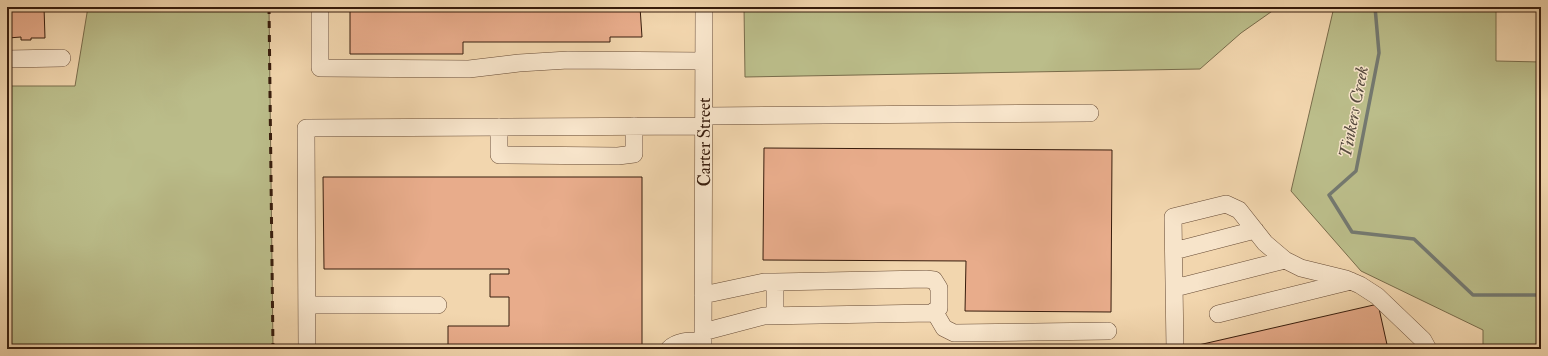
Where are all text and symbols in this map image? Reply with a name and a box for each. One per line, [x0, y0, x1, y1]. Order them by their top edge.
water label: Tinkers Creek [1334, 64, 1374, 160]
street label: Carter Street [694, 97, 715, 187]

